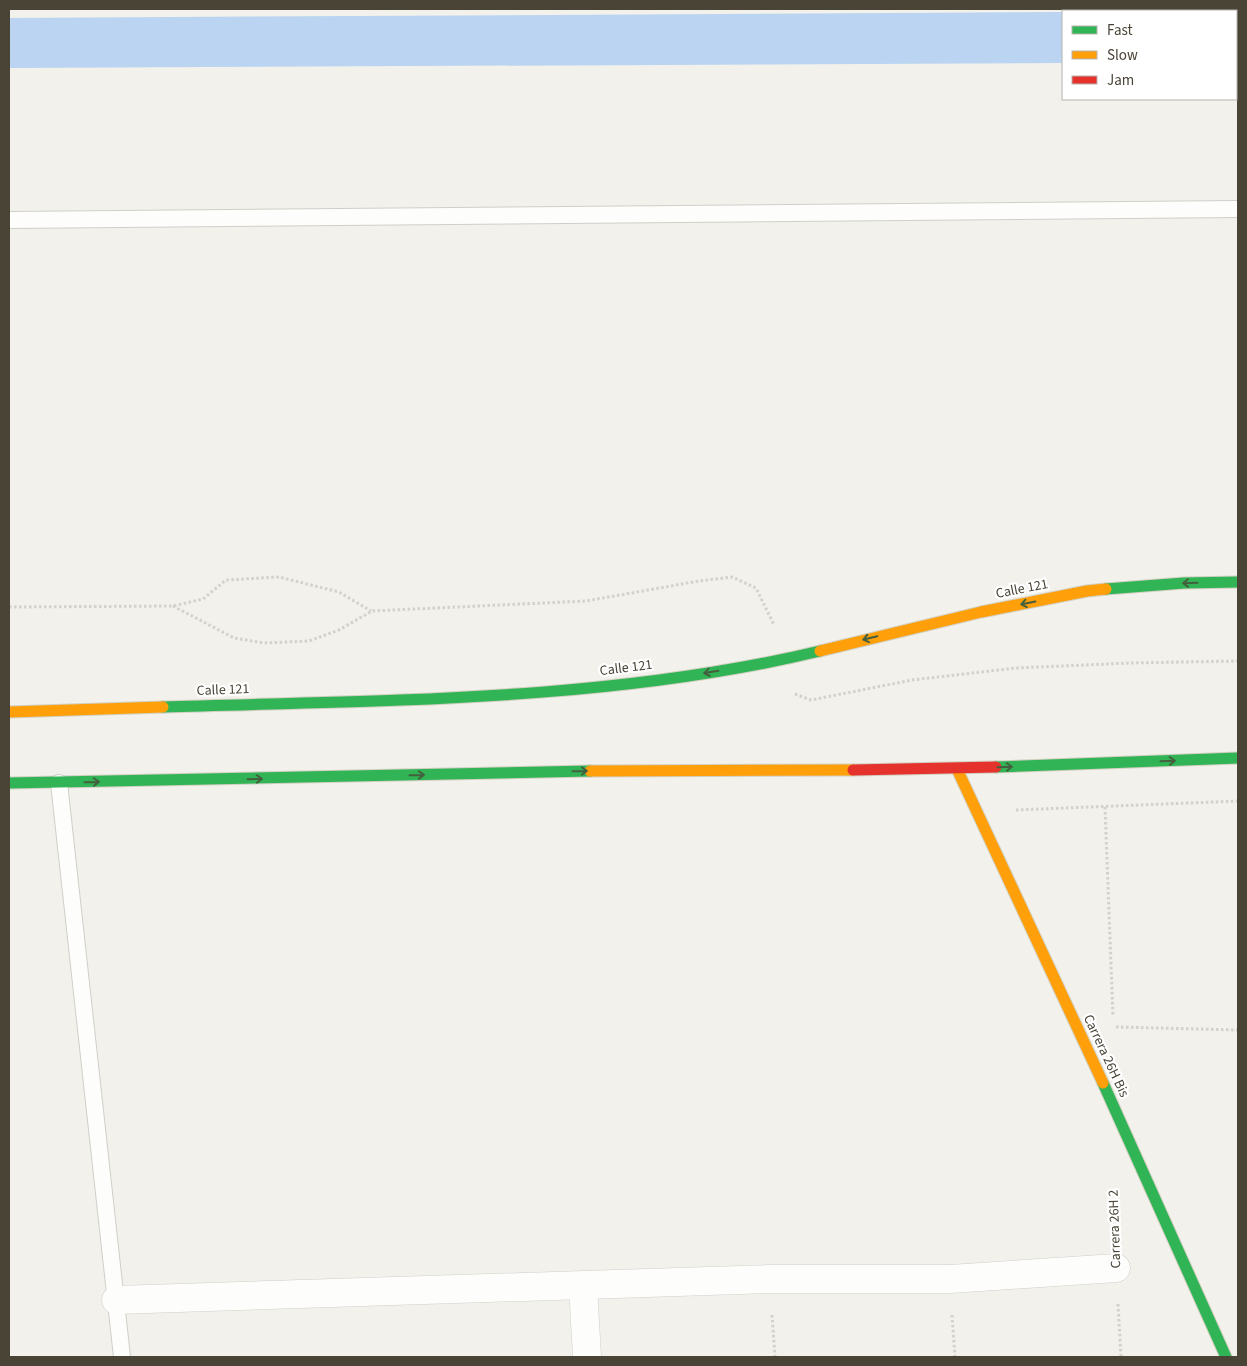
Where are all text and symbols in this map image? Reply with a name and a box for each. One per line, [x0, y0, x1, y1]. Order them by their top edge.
legend [1062, 10, 1237, 100]
text: Fast [1107, 20, 1133, 41]
text: Slow [1107, 45, 1138, 66]
text: Jam [1107, 70, 1134, 91]
street label: Calle 121 [994, 574, 1050, 604]
one-way arrow [1182, 578, 1198, 587]
one-way arrow [1021, 598, 1037, 608]
one-way arrow [862, 634, 878, 643]
street label: Calle 121 [599, 655, 653, 681]
one-way arrow [703, 667, 719, 677]
street label: Calle 121 [196, 679, 250, 701]
one-way arrow [1160, 756, 1176, 765]
one-way arrow [997, 762, 1013, 771]
one-way arrow [572, 766, 588, 776]
one-way arrow [409, 770, 425, 780]
one-way arrow [247, 774, 263, 783]
one-way arrow [84, 778, 100, 787]
street label: Carrera 26H Bis [1078, 1011, 1134, 1101]
street label: Carrera 26H 2 [1104, 1189, 1126, 1269]

